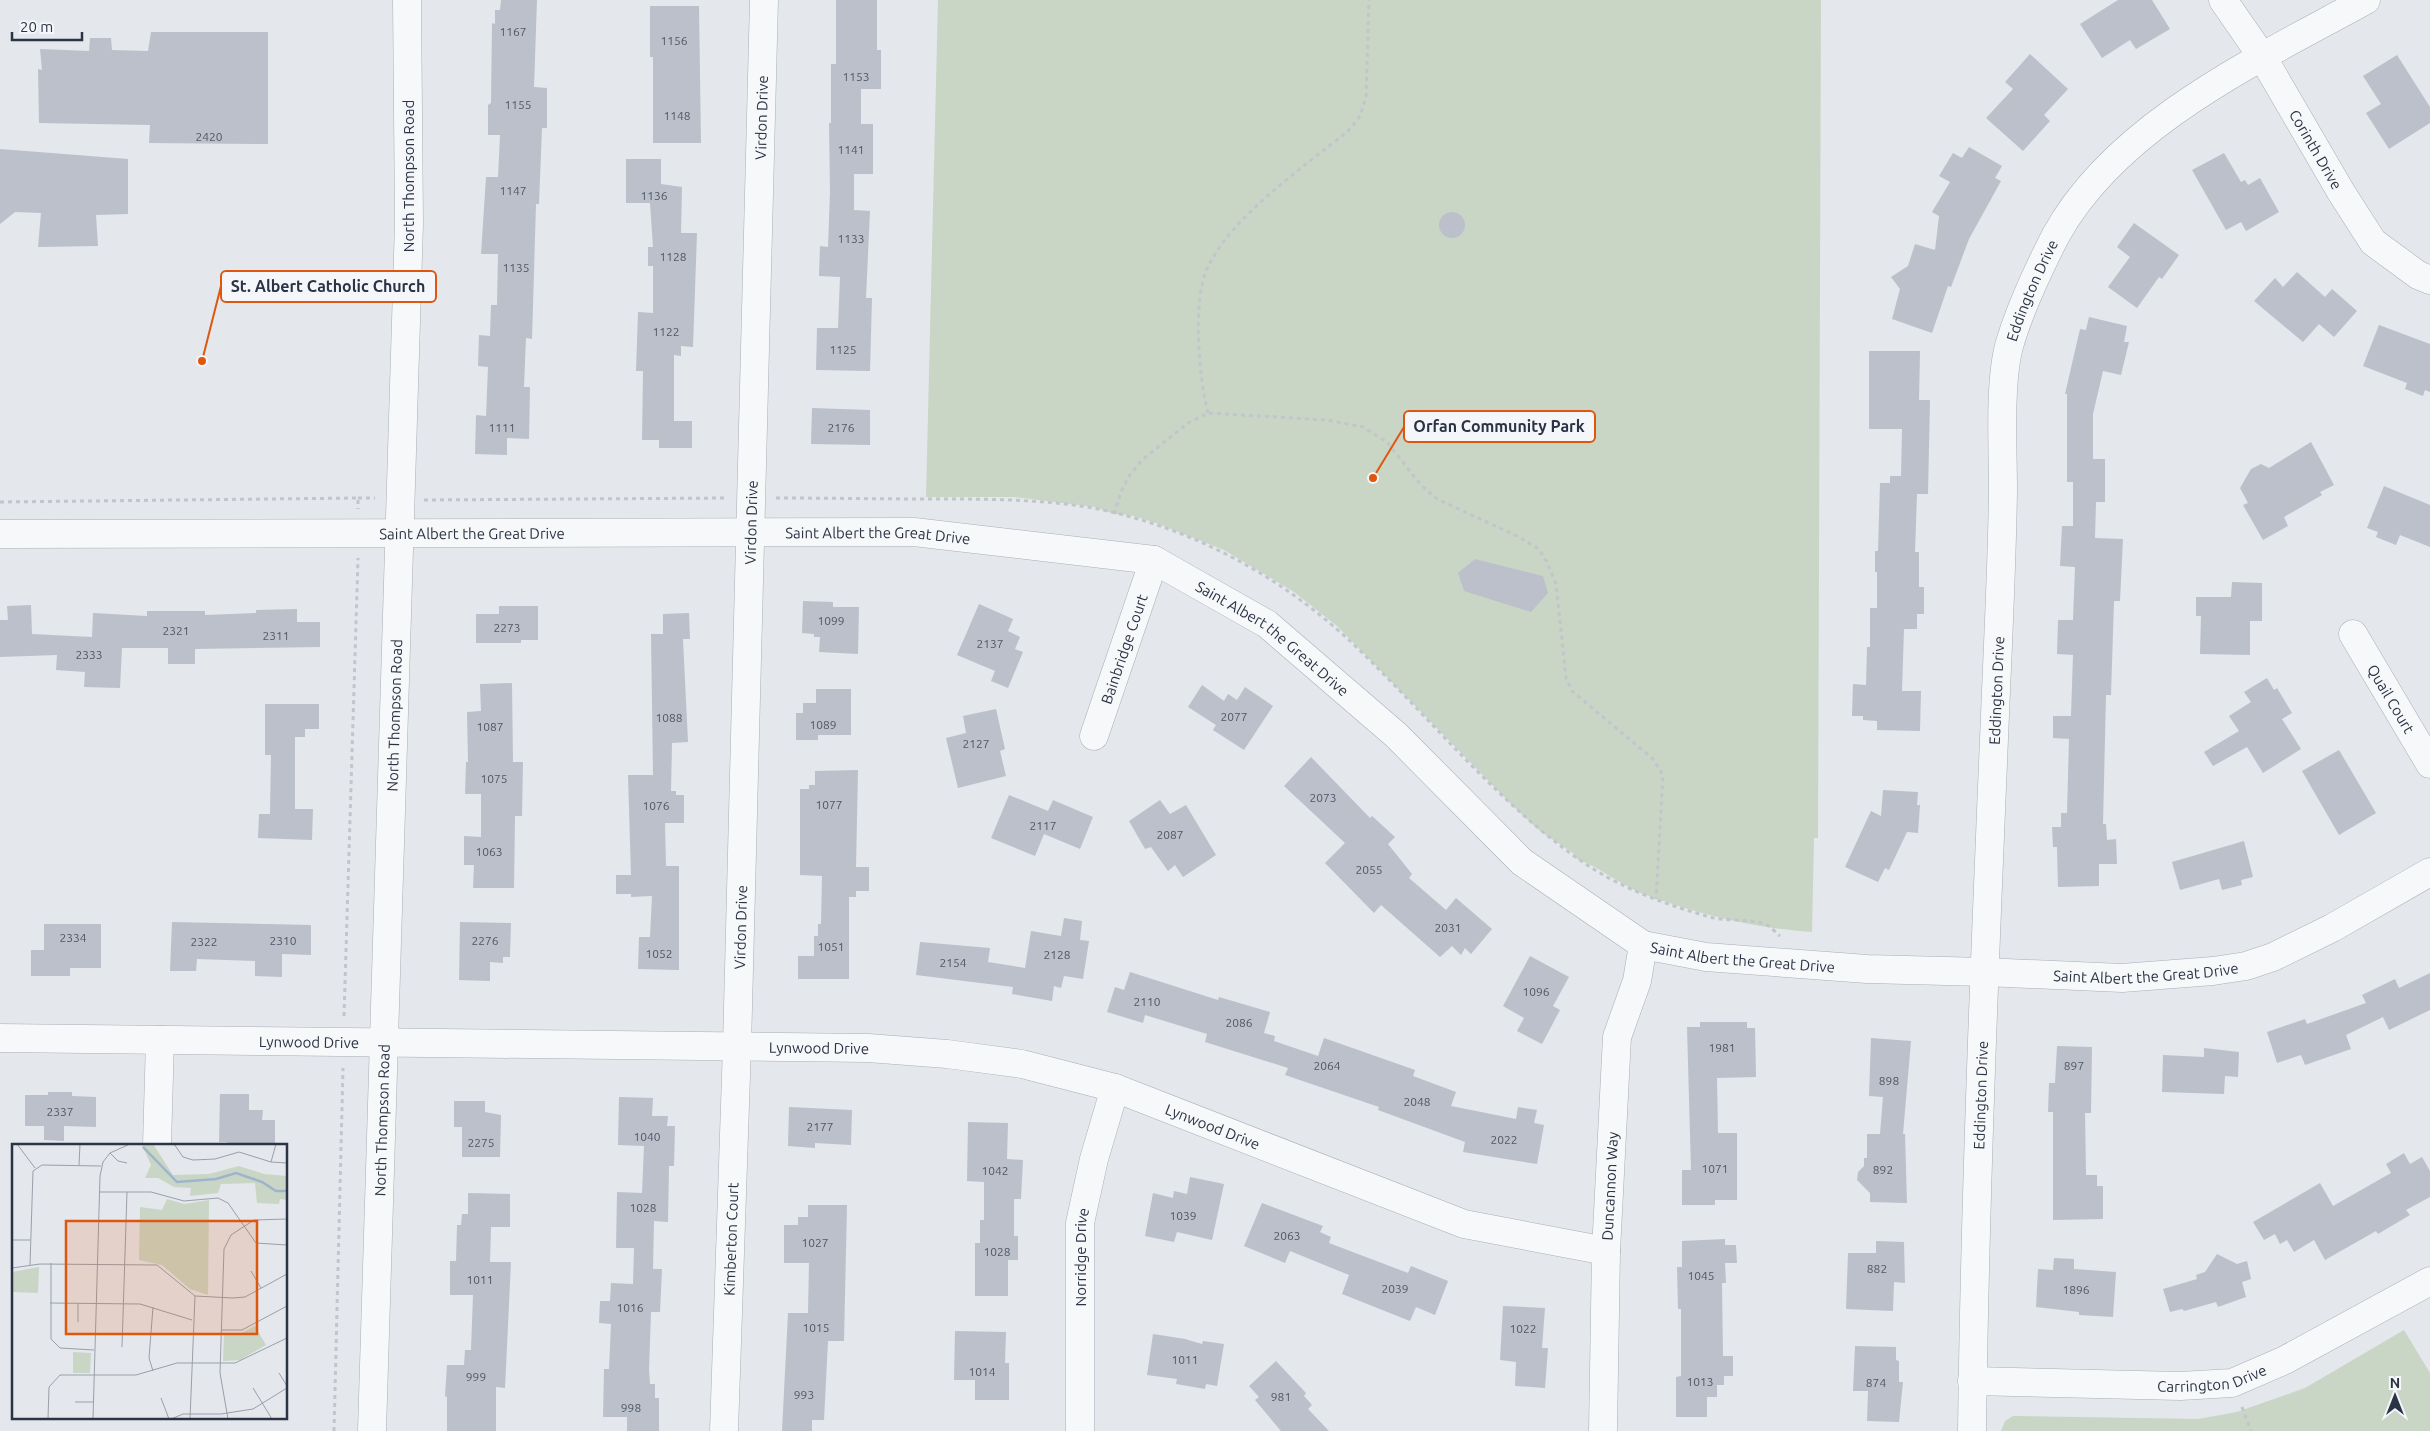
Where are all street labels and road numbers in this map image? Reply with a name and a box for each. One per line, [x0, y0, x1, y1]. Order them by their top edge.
street label: Virdon Drive [751, 75, 771, 160]
street label: North Thompson Road [400, 100, 417, 252]
street label: Corinth Drive [2286, 106, 2346, 192]
street label: Eddington Drive [2002, 237, 2061, 343]
street label: Virdon Drive [741, 480, 760, 565]
street label: Saint Albert the Great Drive [785, 523, 971, 547]
street label: Saint Albert the Great Drive [379, 524, 565, 542]
street label: Saint Albert the Great Drive [1193, 577, 1352, 699]
street label: Bainbridge Court [1097, 592, 1150, 706]
street label: Eddington Drive [1985, 636, 2007, 745]
street label: North Thompson Road [383, 639, 405, 792]
street label: Quail Court [2364, 661, 2418, 736]
street label: Virdon Drive [730, 885, 750, 970]
street label: Saint Albert the Great Drive [1649, 938, 1836, 975]
street label: Saint Albert the Great Drive [2053, 959, 2239, 987]
street label: Lynwood Drive [259, 1032, 359, 1051]
street label: Lynwood Drive [769, 1038, 869, 1057]
street label: Eddington Drive [1970, 1040, 1991, 1150]
street label: North Thompson Road [371, 1044, 392, 1197]
street label: Lynwood Drive [1163, 1100, 1263, 1152]
street label: Duncannon Way [1598, 1131, 1621, 1241]
street label: Kimberton Court [720, 1182, 741, 1296]
street label: Norridge Drive [1072, 1206, 1092, 1307]
street label: Carrington Drive [2157, 1361, 2269, 1395]

